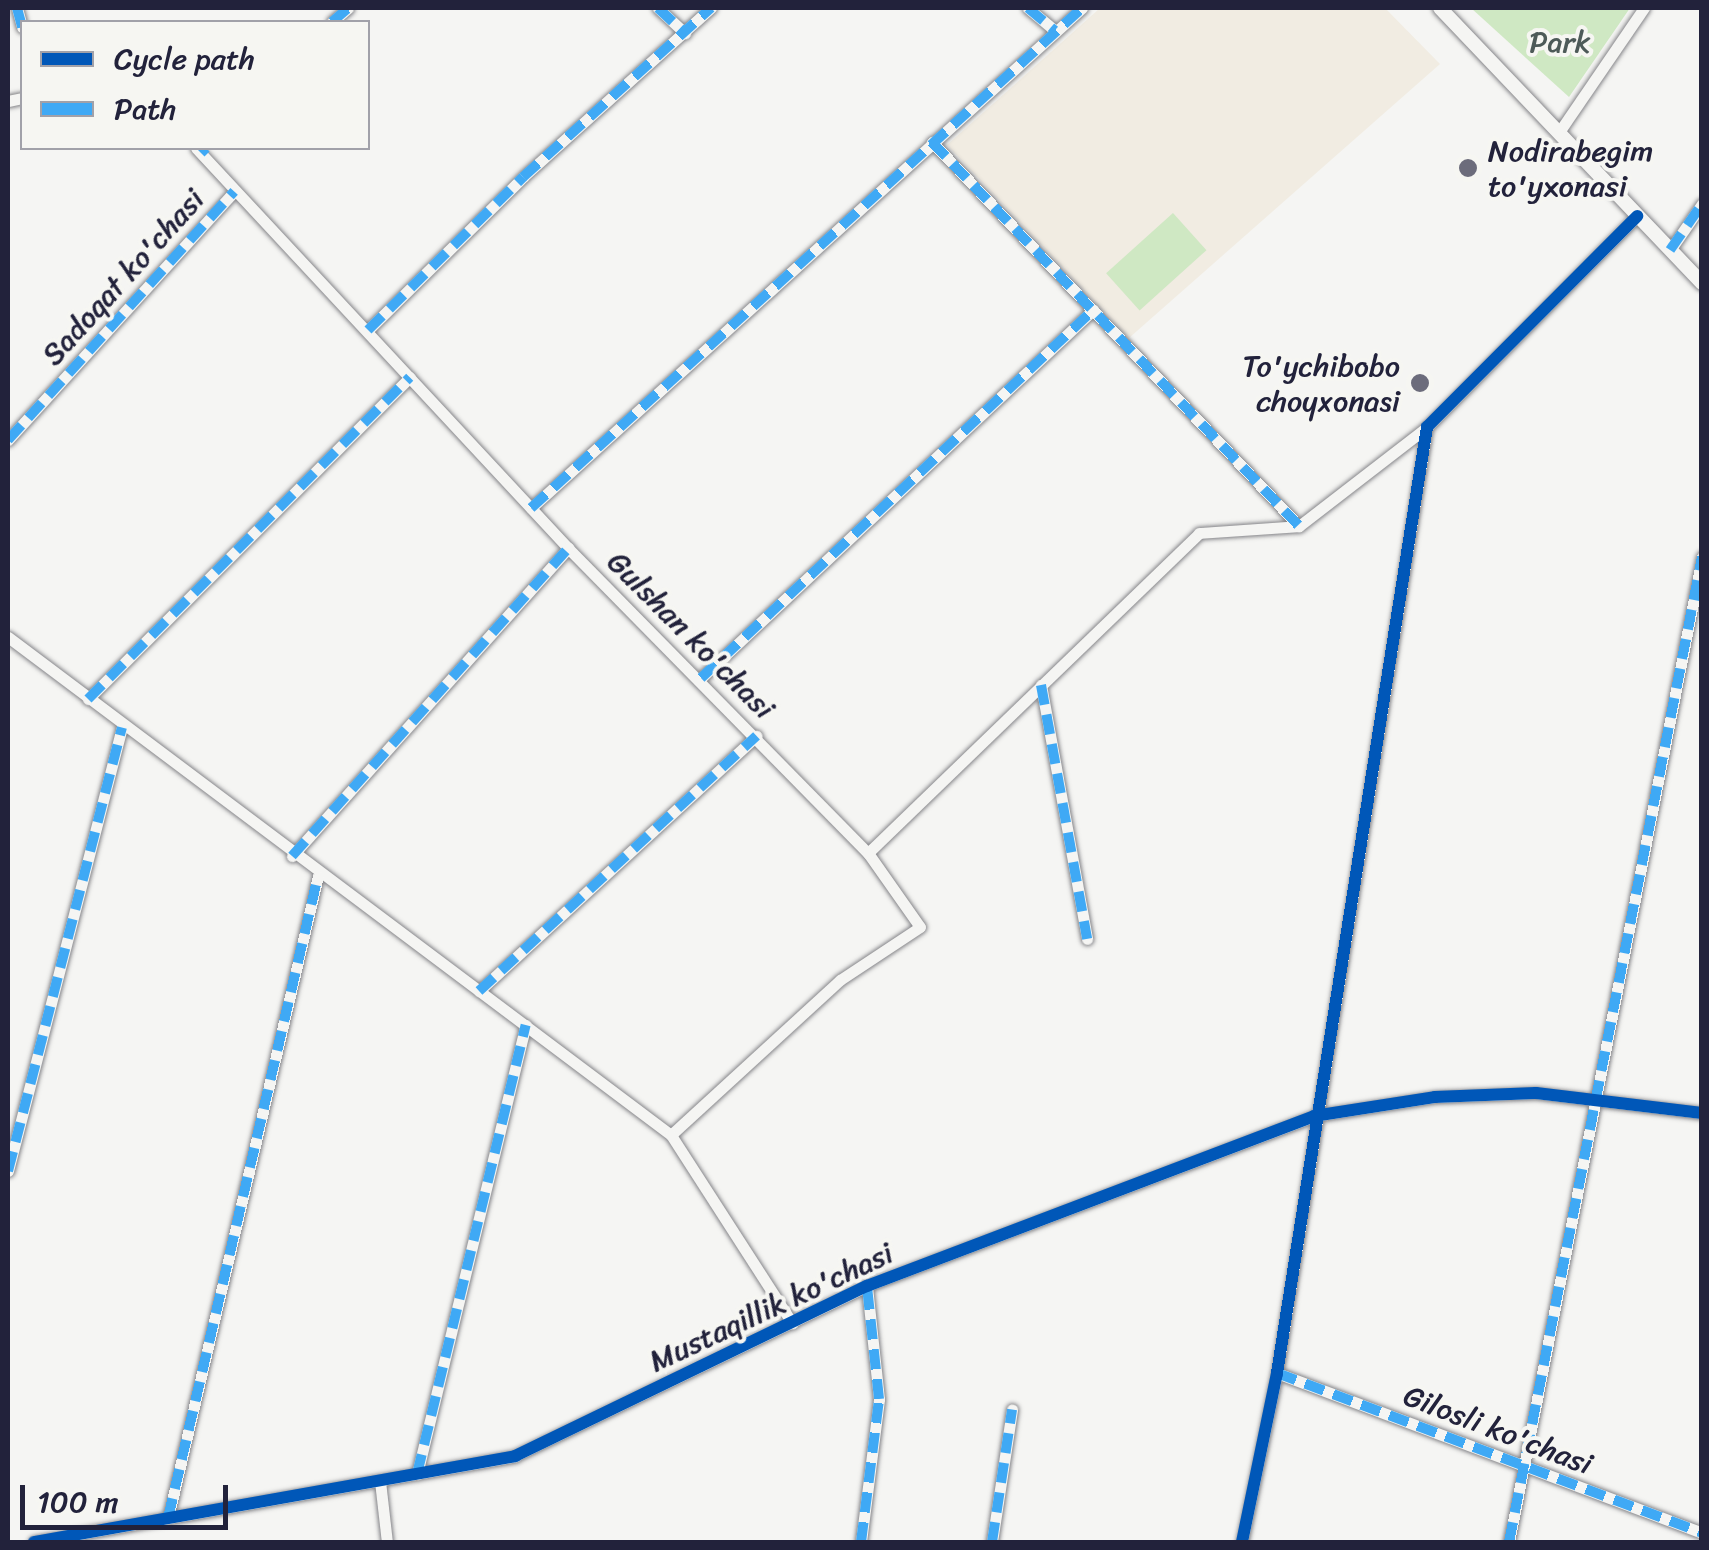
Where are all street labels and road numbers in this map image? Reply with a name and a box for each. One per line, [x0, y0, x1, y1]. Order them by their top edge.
street label: Sadoqat ko'chasi [34, 181, 212, 373]
street label: Gulshan ko'chasi [600, 544, 782, 726]
street label: Mustaqillik ko'chasi [643, 1235, 899, 1379]
street label: Gilosli ko'chasi [1398, 1377, 1598, 1483]

